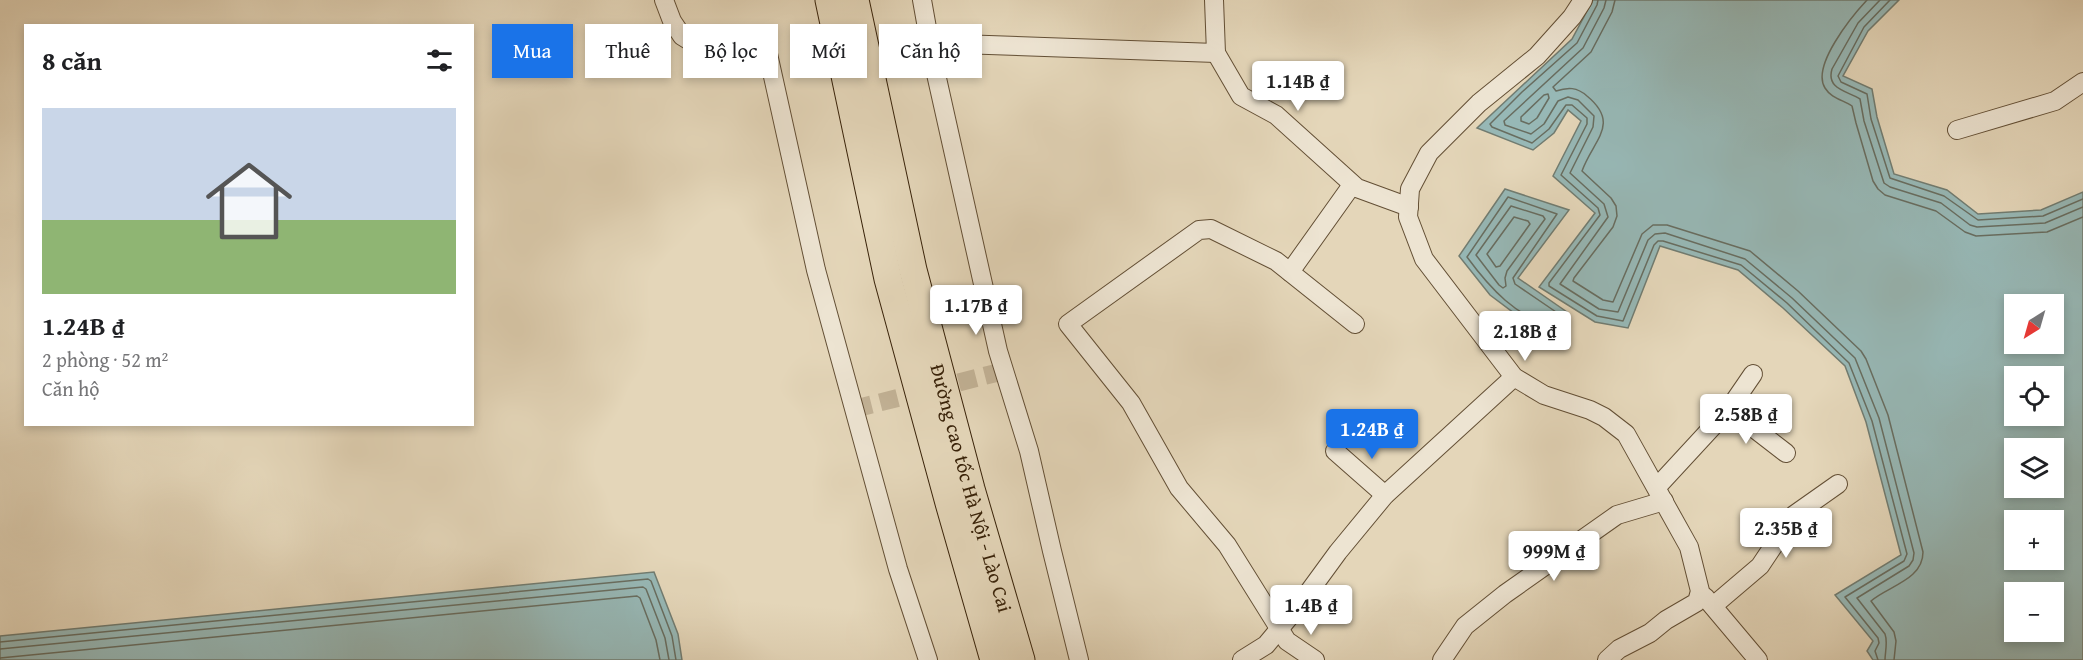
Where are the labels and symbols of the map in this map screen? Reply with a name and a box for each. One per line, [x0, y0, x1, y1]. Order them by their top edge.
pin: 1.14B ₫ [1243, 61, 1353, 112]
pin: 1.17B ₫ [921, 285, 1031, 336]
north arrow [2004, 294, 2064, 354]
pin: 2.18B ₫ [1470, 311, 1580, 362]
street label: Đường cao tốc Hà Nội - Lào Cai [924, 361, 1021, 616]
pin: 2.58B ₫ [1691, 394, 1801, 445]
pin: 1.24B ₫ [1317, 409, 1427, 460]
pin: 2.35B ₫ [1731, 508, 1841, 559]
pin: 999M ₫ [1505, 531, 1603, 582]
pin: 1.4B ₫ [1262, 585, 1360, 636]

